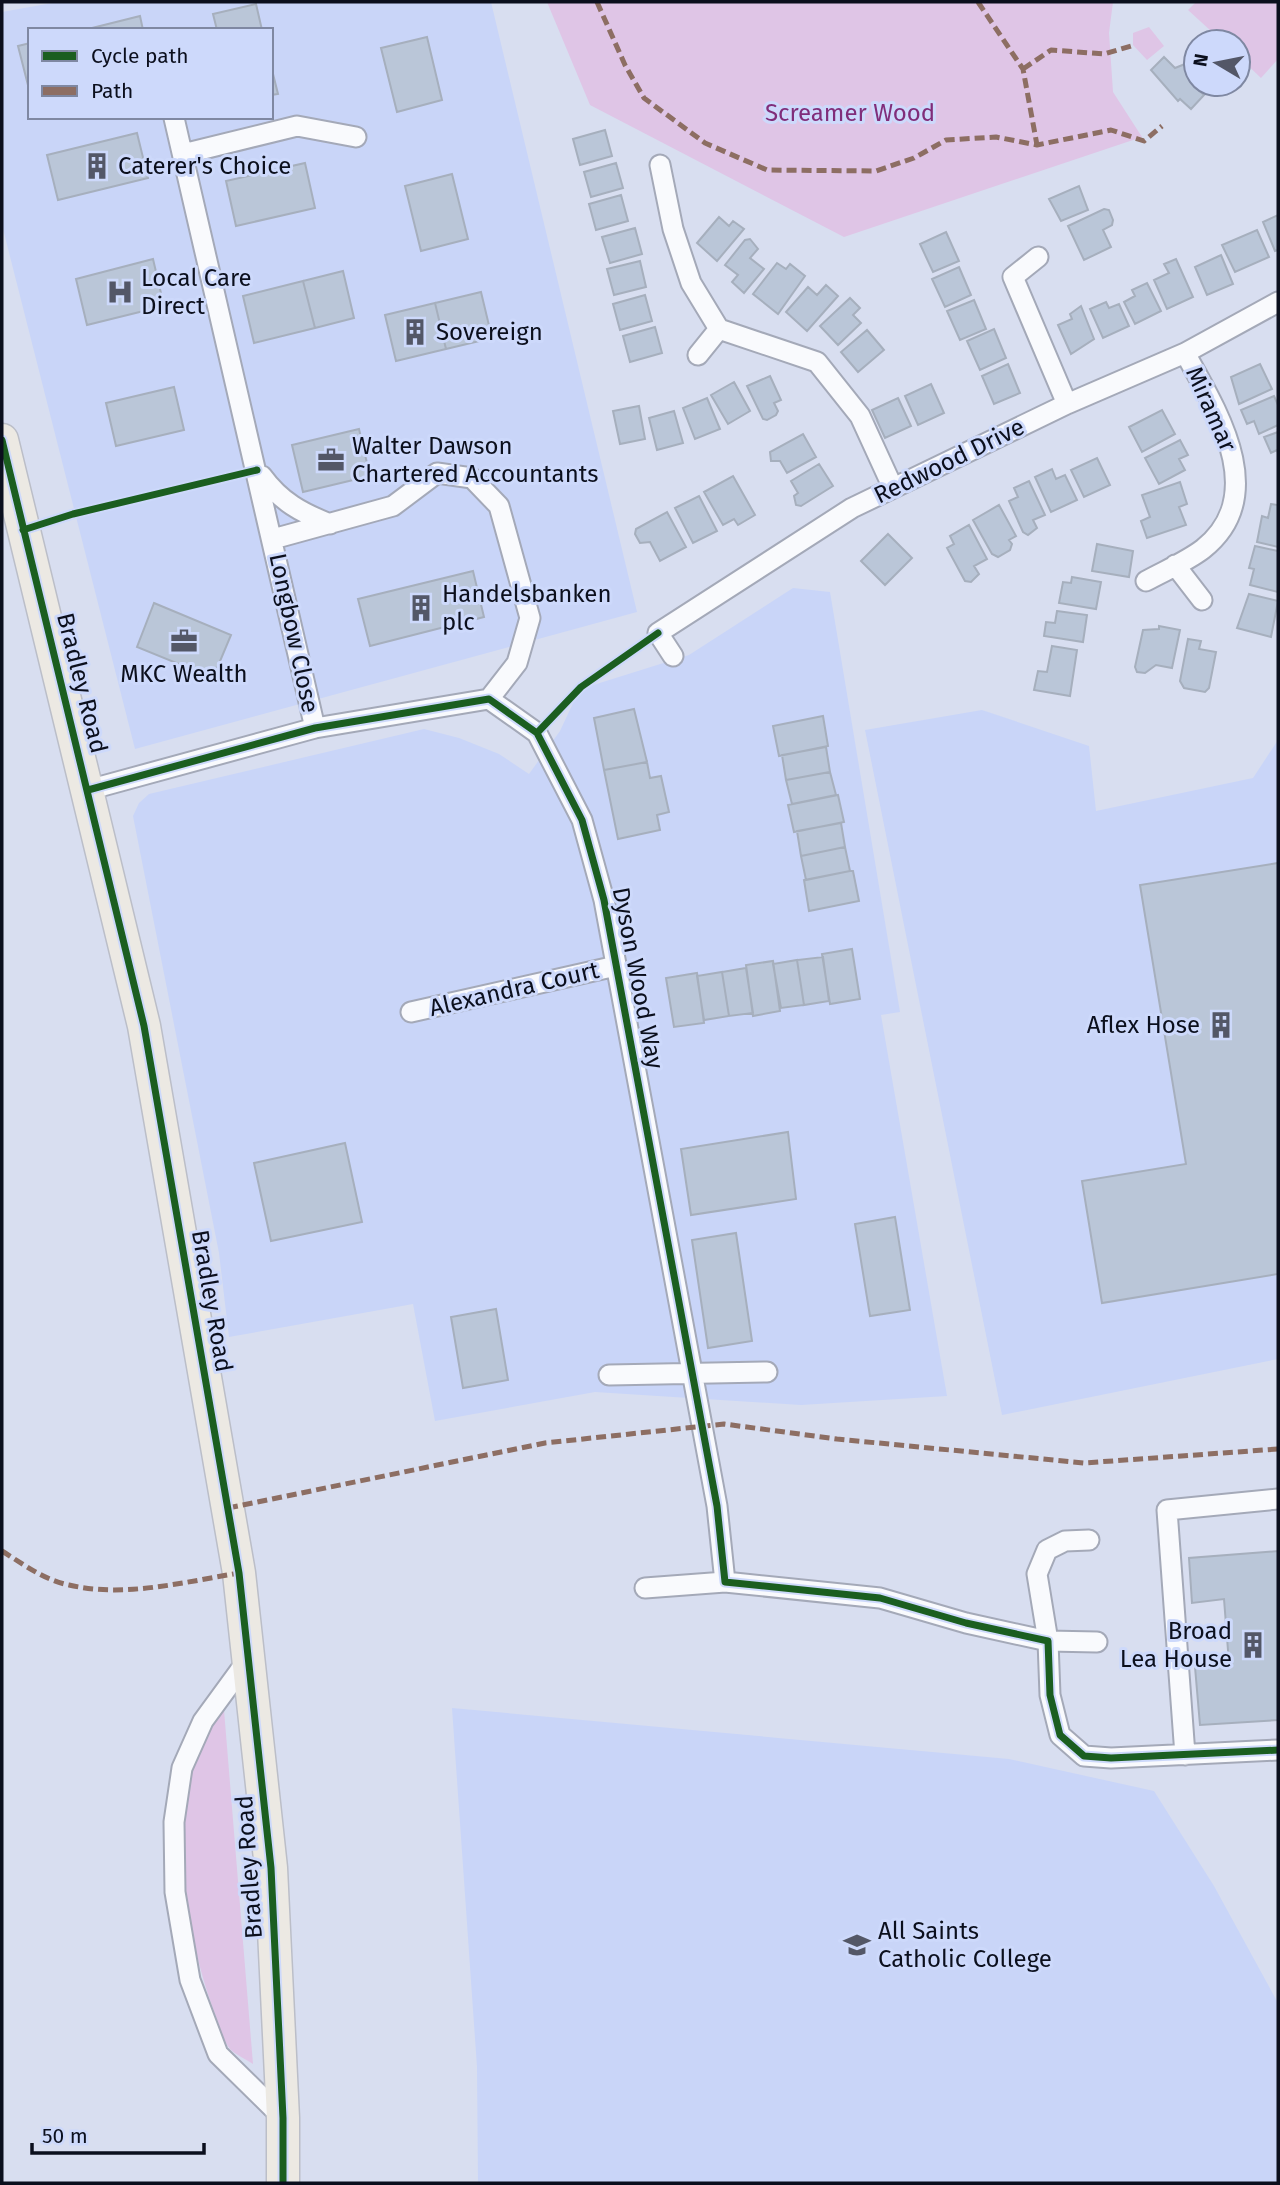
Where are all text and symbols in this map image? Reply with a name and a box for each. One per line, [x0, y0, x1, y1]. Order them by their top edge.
legend [28, 28, 273, 119]
north arrow [1182, 28, 1252, 98]
text: Cycle path [91, 43, 189, 69]
text: N [1188, 52, 1213, 68]
text: Path [91, 78, 133, 104]
park label: Screamer Wood [765, 99, 935, 127]
building icon: Caterer's Choice [82, 151, 112, 181]
place label: Caterer's Choice [118, 152, 291, 180]
place label: Local Care Direct [141, 264, 252, 320]
hospital icon: Local Care Direct [105, 277, 135, 307]
building icon: Sovereign [400, 317, 430, 347]
place label: Sovereign [436, 318, 543, 346]
street label: Miramar [1180, 362, 1242, 456]
street label: Redwood Drive [869, 413, 1029, 509]
place label: Walter Dawson Chartered Accountants [352, 432, 599, 488]
office icon: Walter Dawson Chartered Accountants [316, 445, 346, 475]
street label: Longbow Close [263, 551, 325, 715]
place label: Handelsbanken plc [442, 580, 611, 636]
building icon: Handelsbanken plc [406, 593, 436, 623]
street label: Bradley Road [51, 610, 113, 756]
office icon: MKC Wealth [169, 626, 199, 656]
place label: MKC Wealth [120, 660, 248, 688]
street label: Dyson Wood Way [607, 885, 669, 1071]
street label: Alexandra Court [427, 956, 602, 1022]
building icon: Aflex Hose [1206, 1010, 1236, 1040]
place label: Aflex Hose [1087, 1011, 1200, 1039]
street label: Bradley Road [186, 1228, 238, 1374]
place label: Broad Lea House [1120, 1617, 1232, 1673]
building icon: Broad Lea House [1238, 1630, 1268, 1660]
street label: Bradley Road [230, 1794, 268, 1940]
place label: All Saints Catholic College [878, 1917, 1052, 1973]
school or university icon: All Saints Catholic College [842, 1930, 872, 1960]
scale bar [32, 2112, 203, 2156]
text: 50 m [42, 2123, 88, 2149]

